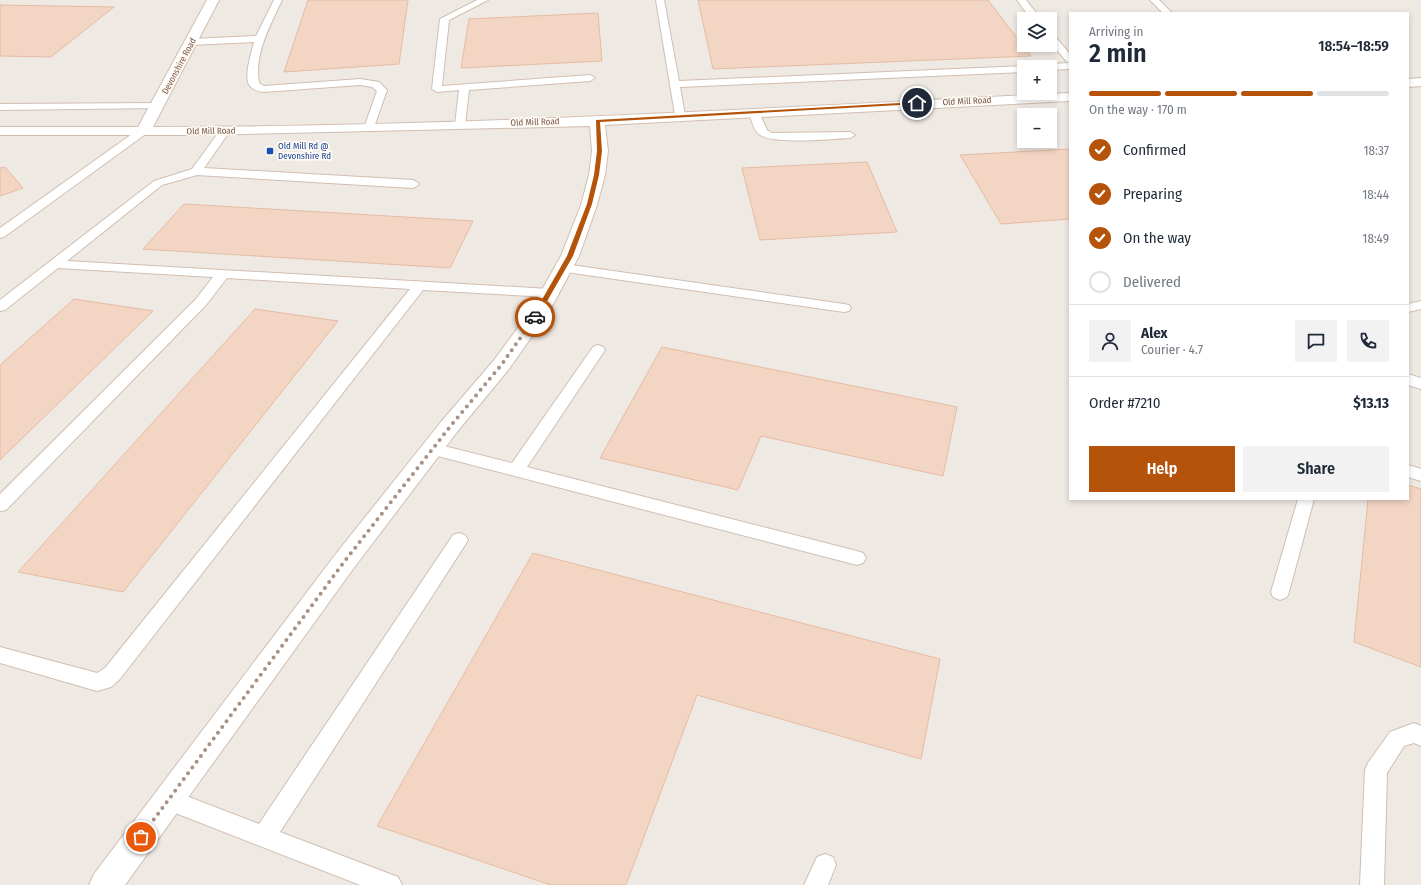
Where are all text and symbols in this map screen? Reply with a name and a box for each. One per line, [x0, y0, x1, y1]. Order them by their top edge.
map controls [1017, 12, 1057, 148]
button: layers [1017, 12, 1057, 52]
text: Arriving in [1089, 24, 1143, 39]
street label: Devonshire Road [160, 36, 198, 96]
text: 18:54–18:59 [1318, 37, 1389, 55]
text: 2 min [1089, 38, 1147, 69]
button: + [1017, 60, 1057, 100]
pin [900, 86, 934, 120]
icon: home [906, 92, 928, 114]
street label: Old Mill Road [942, 95, 992, 107]
text: On the way · 170 m [1089, 102, 1187, 117]
button: − [1017, 108, 1057, 148]
street label: Old Mill Road [510, 116, 560, 128]
street label: Old Mill Road [186, 126, 236, 136]
icon: check [1089, 139, 1111, 161]
place label: Old Mill Rd @ Devonshire Rd [278, 141, 331, 161]
text: Confirmed [1123, 141, 1186, 159]
text: 18:37 [1363, 143, 1389, 158]
marker: Old Mill Rd @ Devonshire Rd [265, 146, 275, 156]
icon: check [1089, 183, 1111, 205]
text: Preparing [1123, 185, 1182, 203]
text: 18:44 [1362, 187, 1389, 202]
icon: check [1089, 227, 1111, 249]
text: On the way [1123, 229, 1191, 247]
text: 18:49 [1362, 231, 1389, 246]
text: Delivered [1123, 273, 1181, 291]
courier [515, 297, 555, 337]
icon: car [524, 306, 546, 328]
button: person [1089, 320, 1131, 362]
button: chat [1295, 320, 1337, 362]
button: phone [1347, 320, 1389, 362]
text: Alex [1141, 324, 1168, 342]
text: Courier · 4.7 [1141, 342, 1203, 357]
text: Order #7210 [1089, 394, 1160, 412]
text: $13.13 [1353, 394, 1389, 412]
button: Help [1089, 446, 1235, 492]
button: Share [1243, 446, 1389, 492]
pin [124, 820, 158, 854]
icon: bag [130, 826, 152, 848]

